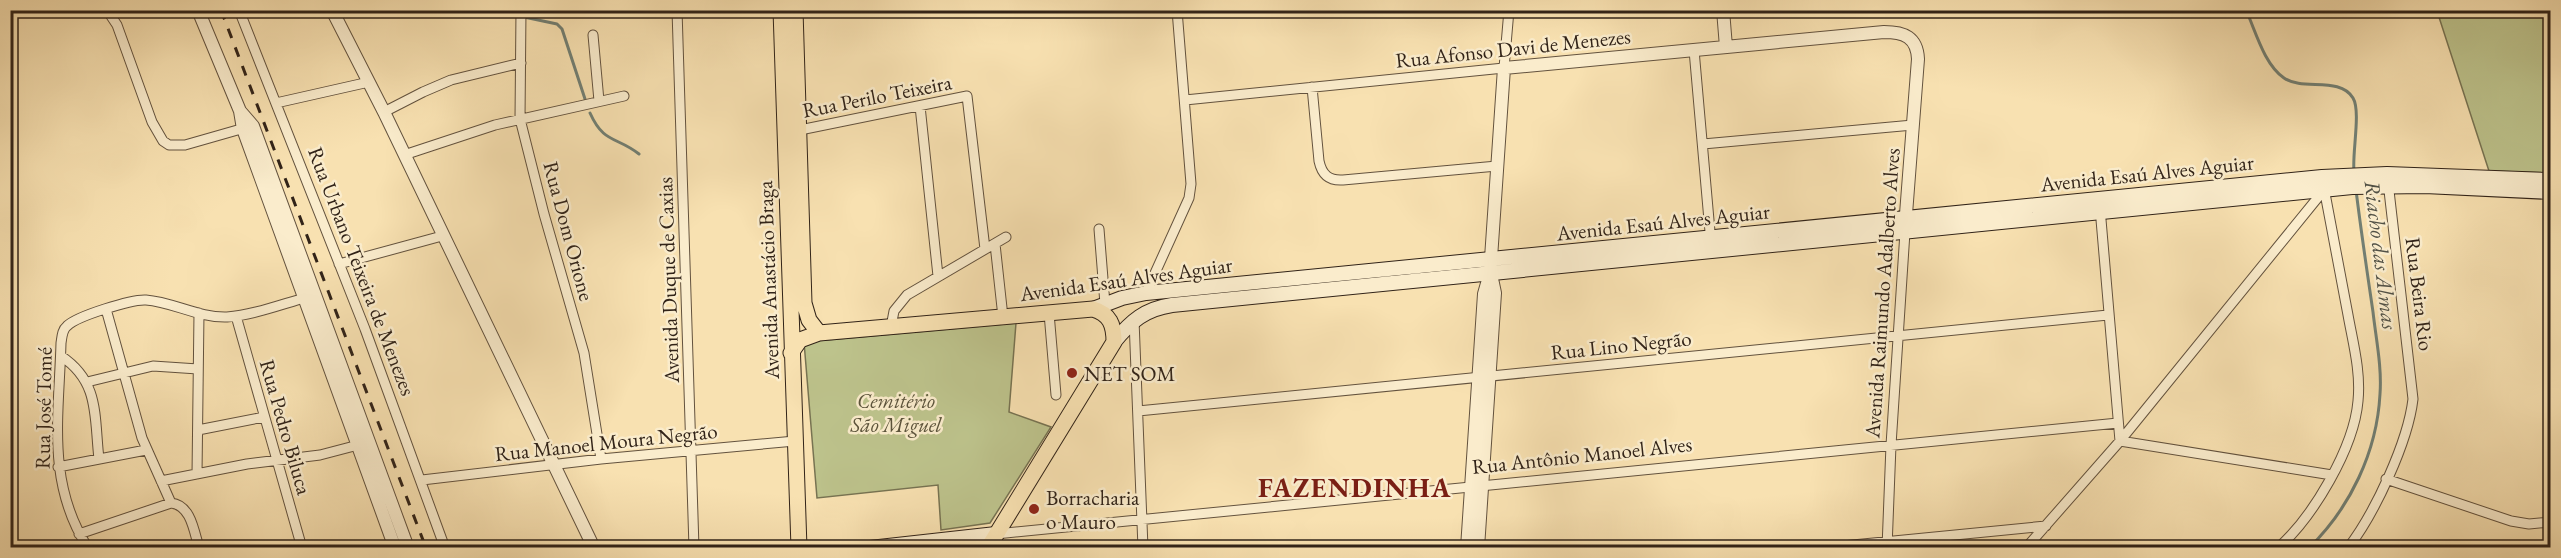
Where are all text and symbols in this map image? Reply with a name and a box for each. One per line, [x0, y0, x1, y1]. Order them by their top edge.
street label: Rua Afonso Davi de Menezes [1394, 22, 1632, 74]
street label: Rua Perilo Teixeira [800, 68, 955, 124]
street label: Rua Urbano Teixeira de Menezes [302, 143, 422, 399]
street label: Avenida Raimundo Adalberto Alves [1858, 147, 1906, 440]
street label: Avenida Esaú Alves Aguiar [2038, 148, 2255, 198]
street label: Rua Dom Orione [537, 158, 601, 304]
street label: Avenida Duque de Caxias [651, 176, 685, 385]
water label: Riacho das Almas [2357, 179, 2405, 332]
street label: Avenida Anastácio Braga [751, 180, 785, 381]
street label: Avenida Esaú Alves Aguiar [1554, 197, 1771, 247]
street label: Rua Beira Rio [2400, 236, 2440, 352]
street label: Avenida Esaú Alves Aguiar [1017, 251, 1234, 307]
street label: Rua Lino Negrão [1549, 324, 1693, 366]
street label: Rua José Tomé [28, 347, 58, 469]
street label: Rua Pedro Biluca [254, 356, 318, 498]
place label: NET SOM [1084, 360, 1176, 387]
marker: NET SOM [1065, 366, 1079, 380]
park label: Cemitério São Miguel [850, 387, 942, 438]
street label: Rua Manoel Moura Negrão [493, 417, 719, 467]
street label: Rua Antônio Manoel Alves [1471, 430, 1694, 480]
district label: FAZENDINHA [1258, 470, 1452, 505]
place label: Borracharia o Mauro [1046, 484, 1140, 535]
marker: Borracharia o Mauro [1027, 502, 1041, 516]

